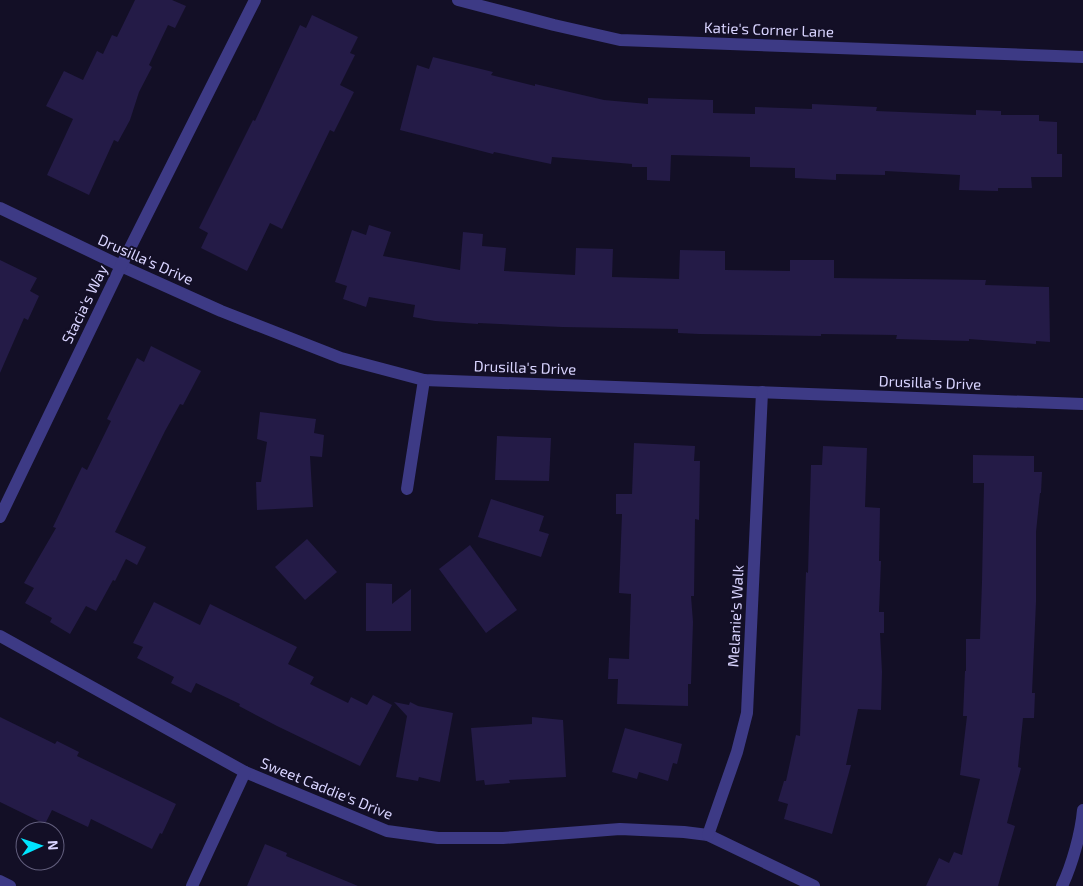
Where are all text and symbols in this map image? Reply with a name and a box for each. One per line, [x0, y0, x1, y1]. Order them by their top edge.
street label: Katie's Corner Lane [704, 18, 834, 40]
street label: Drusilla's Drive [95, 230, 197, 288]
street label: Stacia's Way [57, 262, 111, 346]
street label: Drusilla's Drive [473, 356, 577, 378]
street label: Drusilla's Drive [878, 371, 982, 393]
street label: Melanie's Walk [723, 564, 747, 668]
street label: Sweet Caddie's Drive [258, 753, 396, 823]
north arrow [15, 821, 65, 871]
text: N [45, 840, 62, 851]

